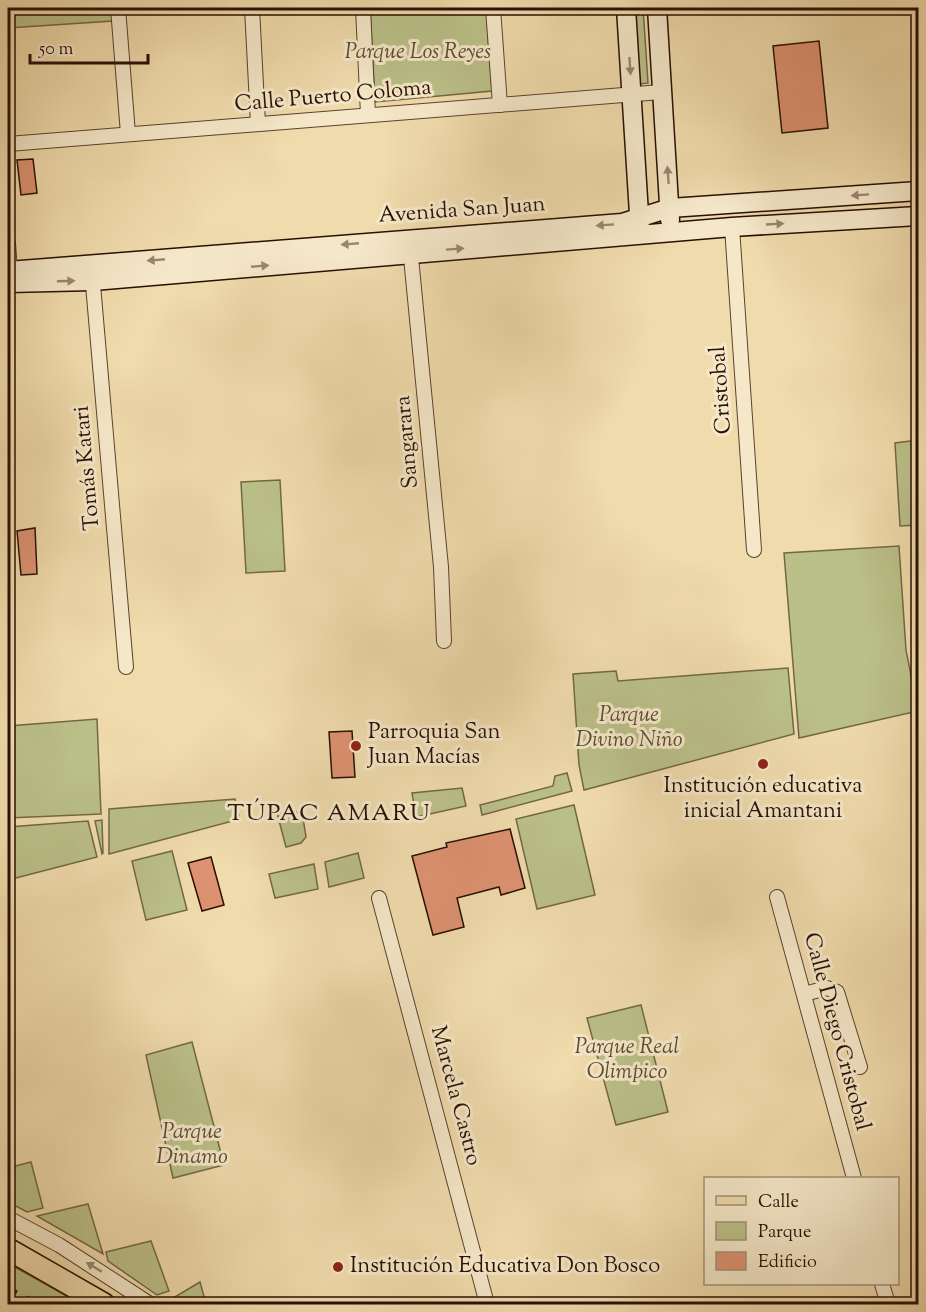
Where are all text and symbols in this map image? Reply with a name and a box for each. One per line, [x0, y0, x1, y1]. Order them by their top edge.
scale bar [30, 27, 148, 65]
text: 50 m [38, 37, 74, 63]
park label: Parque Los Reyes [345, 37, 491, 69]
one-way arrow [626, 56, 635, 75]
street label: Calle Puerto Coloma [233, 72, 433, 122]
one-way arrow [663, 166, 672, 185]
street label: Avenida San Juan [377, 189, 547, 233]
one-way arrow [851, 190, 870, 200]
one-way arrow [596, 220, 615, 229]
one-way arrow [765, 220, 784, 229]
one-way arrow [341, 239, 360, 249]
one-way arrow [445, 245, 464, 254]
one-way arrow [146, 255, 165, 265]
one-way arrow [251, 261, 270, 270]
one-way arrow [56, 277, 75, 286]
street label: Cristobal [703, 345, 741, 435]
street label: Sangarara [388, 394, 428, 490]
street label: Tomás Katari [67, 404, 109, 532]
park label: Parque Divino Niño [575, 700, 683, 757]
place label: Parroquia San Juan Macías [367, 717, 501, 774]
marker: Parroquia San Juan Macías [349, 739, 363, 753]
marker: Institución educativa inicial Amantani [756, 757, 770, 771]
place label: Institución educativa inicial Amantani [664, 771, 862, 828]
district label: TÚPAC AMARU [227, 797, 431, 831]
street label: Calle Diego Cristobal [794, 929, 878, 1135]
street label: Marcela Castro [421, 1023, 489, 1169]
park label: Parque Real Olimpico [575, 1032, 679, 1089]
park label: Parque Dinamo [156, 1117, 228, 1174]
legend [704, 1177, 899, 1285]
text: Calle [758, 1190, 799, 1216]
text: Parque [758, 1220, 811, 1246]
text: Edificio [758, 1250, 817, 1276]
place label: Institución Educativa Don Bosco [350, 1251, 660, 1283]
marker: Institución Educativa Don Bosco [331, 1260, 345, 1274]
one-way arrow [86, 1261, 103, 1272]

